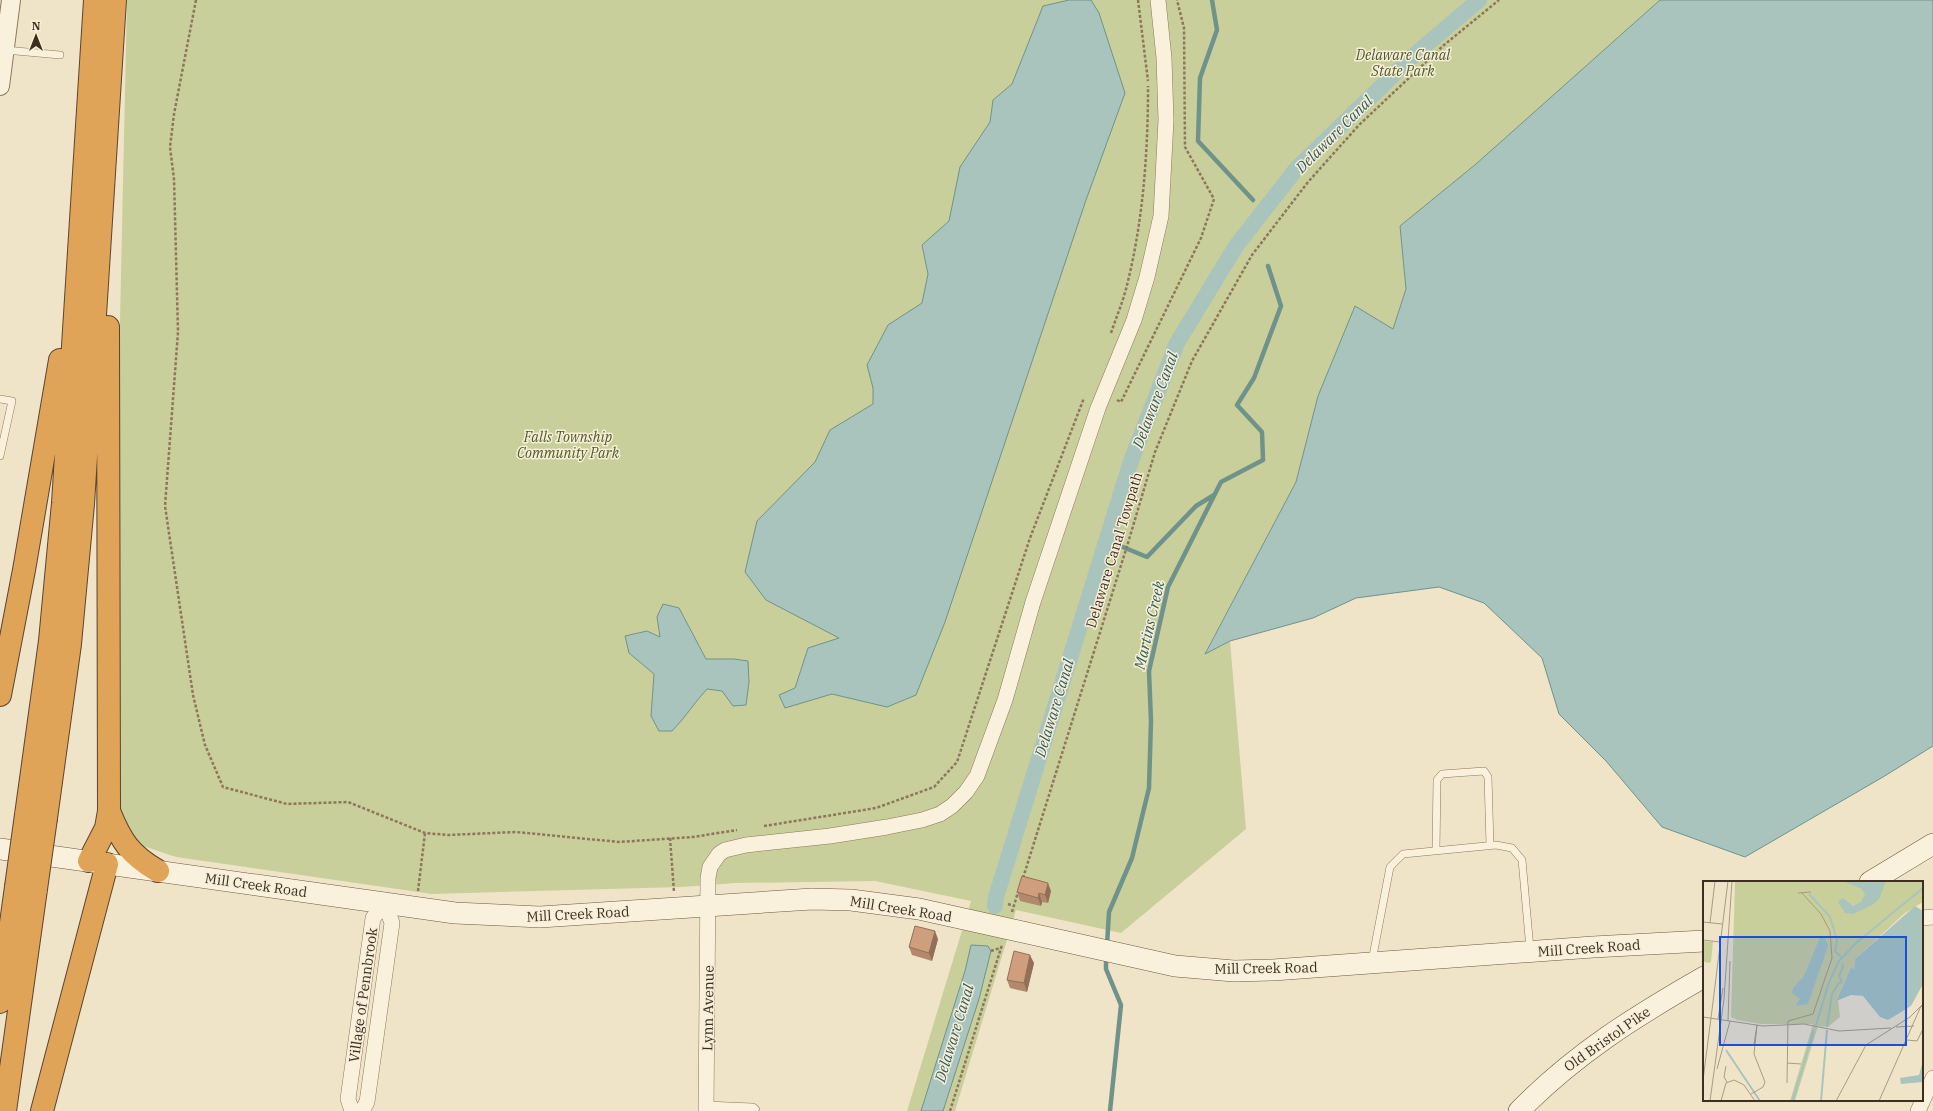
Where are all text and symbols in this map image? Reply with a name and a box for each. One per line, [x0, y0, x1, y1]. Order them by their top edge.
north arrow [16, 16, 56, 56]
text: N [32, 19, 41, 33]
park label: Delaware Canal State Park [1355, 46, 1451, 80]
water label: Delaware Canal [1291, 91, 1377, 177]
water label: Delaware Canal [1128, 349, 1182, 452]
park label: Falls Township Community Park [517, 428, 620, 462]
street label: Delaware Canal Towpath [1082, 470, 1146, 630]
water label: Martins Creek [1129, 579, 1168, 672]
water label: Delaware Canal [1030, 656, 1078, 760]
street label: Mill Creek Road [204, 869, 309, 901]
inset map [1703, 881, 1923, 1101]
street label: Mill Creek Road [849, 892, 954, 926]
street label: Mill Creek Road [526, 902, 630, 926]
street label: Village of Pennbrook [345, 926, 381, 1064]
street label: Mill Creek Road [1537, 935, 1642, 961]
street label: Mill Creek Road [1214, 958, 1318, 978]
street label: Lynn Avenue [698, 965, 718, 1051]
water label: Delaware Canal [930, 981, 978, 1085]
street label: Old Bristol Pike [1560, 1002, 1654, 1076]

